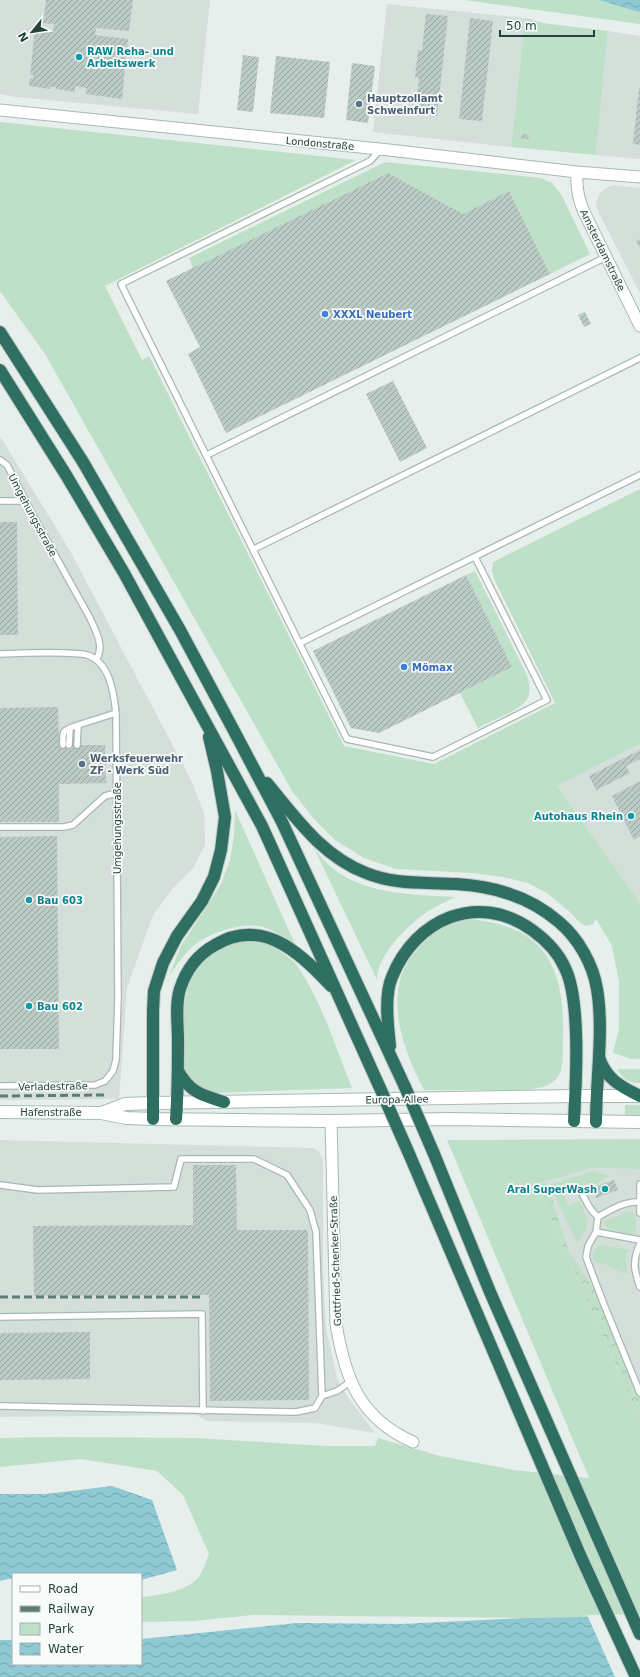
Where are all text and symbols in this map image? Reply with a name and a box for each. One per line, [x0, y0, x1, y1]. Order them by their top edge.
north arrow [12, 12, 52, 52]
scale bar [500, 12, 594, 38]
text: 50 m [506, 19, 537, 33]
text: N [16, 30, 32, 44]
place label: RAW Reha- und Arbeitswerk [87, 46, 174, 69]
marker: RAW Reha- und Arbeitswerk [74, 52, 84, 62]
place label: Hauptzollamt Schweinfurt [367, 93, 443, 116]
marker: Hauptzollamt Schweinfurt [354, 99, 364, 109]
street label: Londonstraße [285, 135, 355, 152]
street label: Amsterdamstraße [578, 207, 627, 293]
marker: XXXL Neubert [320, 309, 330, 319]
place label: XXXL Neubert [333, 309, 412, 320]
street label: Umgehungsstraße [6, 472, 59, 558]
marker: Mömax [399, 662, 409, 672]
place label: Mömax [412, 662, 453, 673]
place label: Werksfeuerwehr ZF - Werk Süd [90, 753, 183, 776]
marker: Werksfeuerwehr ZF - Werk Süd [77, 759, 87, 769]
street label: Umgehungsstraße [112, 782, 123, 874]
place label: Autohaus Rhein [534, 811, 623, 822]
marker: Autohaus Rhein [626, 811, 636, 821]
marker: Bau 603 [24, 895, 34, 905]
place label: Bau 603 [37, 895, 83, 906]
marker: Bau 602 [24, 1001, 34, 1011]
place label: Bau 602 [37, 1001, 83, 1012]
street label: Verladestraße [18, 1080, 88, 1093]
street label: Europa-Allee [365, 1093, 429, 1106]
street label: Hafenstraße [20, 1107, 82, 1118]
place label: Aral SuperWash [507, 1184, 597, 1195]
marker: Aral SuperWash [600, 1184, 610, 1194]
street label: Gottfried-Schenker-Straße [328, 1196, 343, 1326]
legend [12, 1573, 142, 1665]
text: Road [48, 1582, 78, 1596]
text: Railway [48, 1602, 94, 1616]
text: Park [48, 1622, 74, 1636]
text: Water [48, 1642, 84, 1656]

